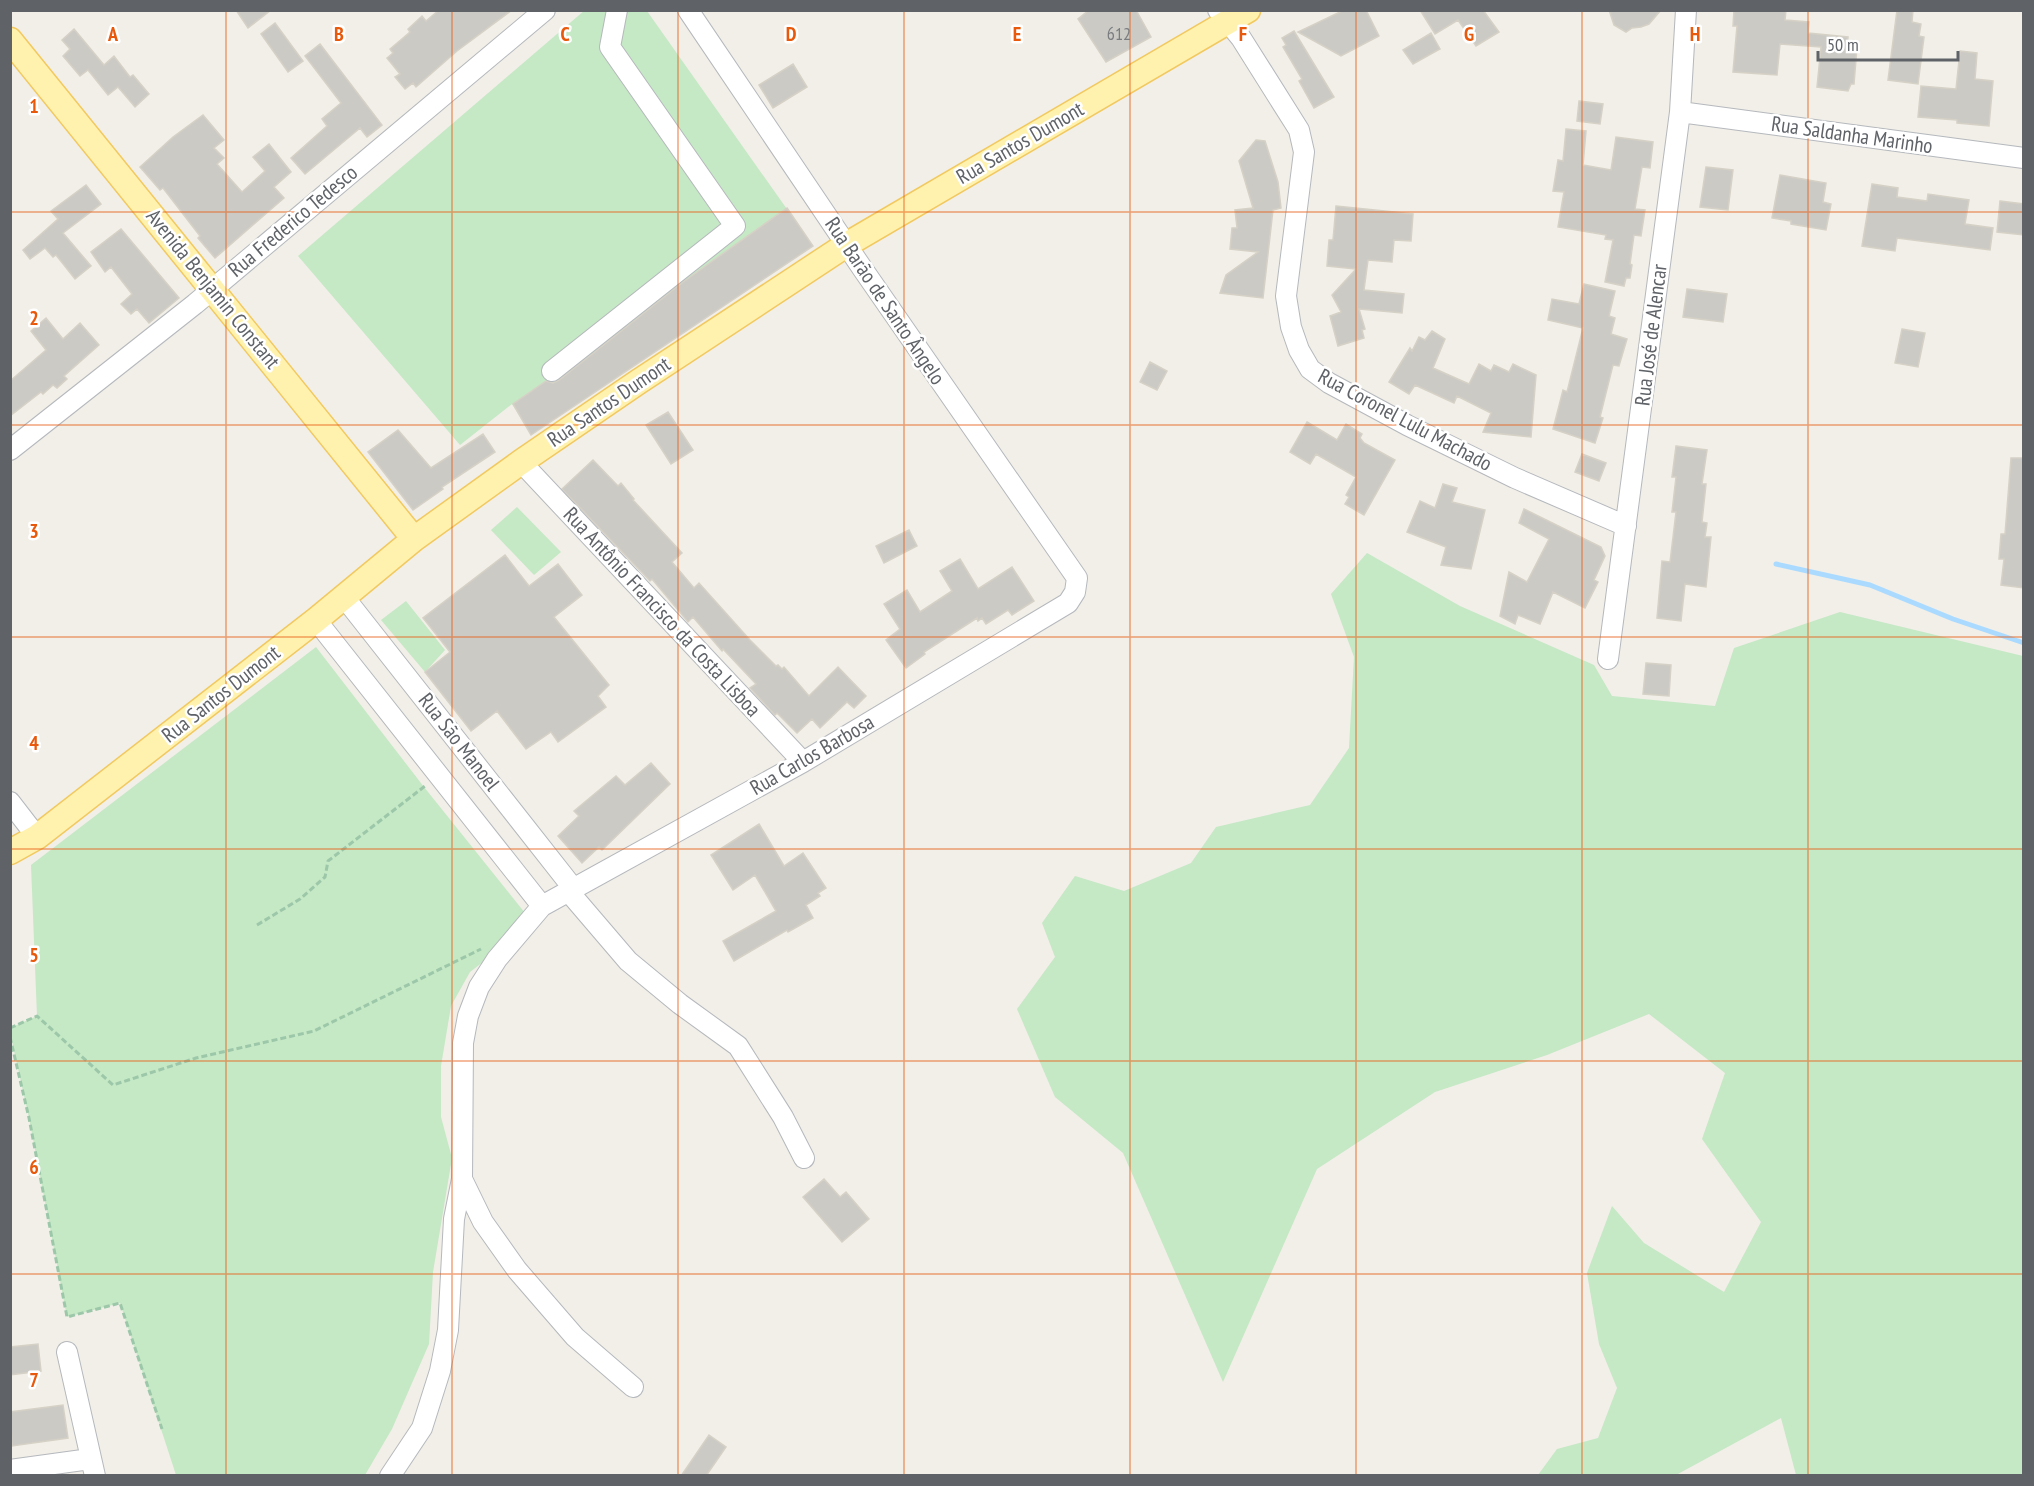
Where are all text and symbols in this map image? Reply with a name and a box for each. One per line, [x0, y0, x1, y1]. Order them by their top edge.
text: A [107, 21, 119, 47]
text: B [334, 21, 344, 47]
text: C [560, 21, 570, 47]
text: D [786, 21, 797, 47]
text: E [1013, 21, 1021, 47]
text: F [1239, 21, 1247, 47]
text: G [1464, 21, 1474, 47]
text: H [1690, 21, 1700, 47]
house number: 612 [1107, 22, 1131, 45]
scale bar [1818, 24, 1958, 62]
text: 50 m [1827, 33, 1859, 56]
text: 1 [29, 93, 39, 119]
street label: Rua Santos Dumont [951, 95, 1089, 190]
street label: Rua Saldanha Marinho [1770, 110, 1935, 159]
street label: Rua Frederico Tedesco [223, 159, 363, 282]
street label: Avenida Benjamin Constant [141, 203, 286, 374]
street label: Rua Barão de Santo Ângelo [819, 212, 951, 390]
street label: Rua José de Alencar [1628, 262, 1673, 407]
text: 2 [29, 305, 39, 331]
street label: Rua Santos Dumont [542, 350, 676, 453]
street label: Rua Coronel Lulu Machado [1314, 362, 1497, 477]
street label: Rua Antônio Francisco da Costa Lisboa [558, 501, 767, 722]
text: 3 [29, 518, 39, 544]
street label: Rua Santos Dumont [156, 639, 285, 748]
street label: Rua São Manoel [413, 687, 506, 796]
street label: Rua Carlos Barbosa [745, 708, 879, 801]
text: 4 [29, 730, 39, 756]
text: 5 [29, 942, 39, 968]
text: 6 [29, 1154, 39, 1180]
text: 7 [29, 1367, 39, 1393]

